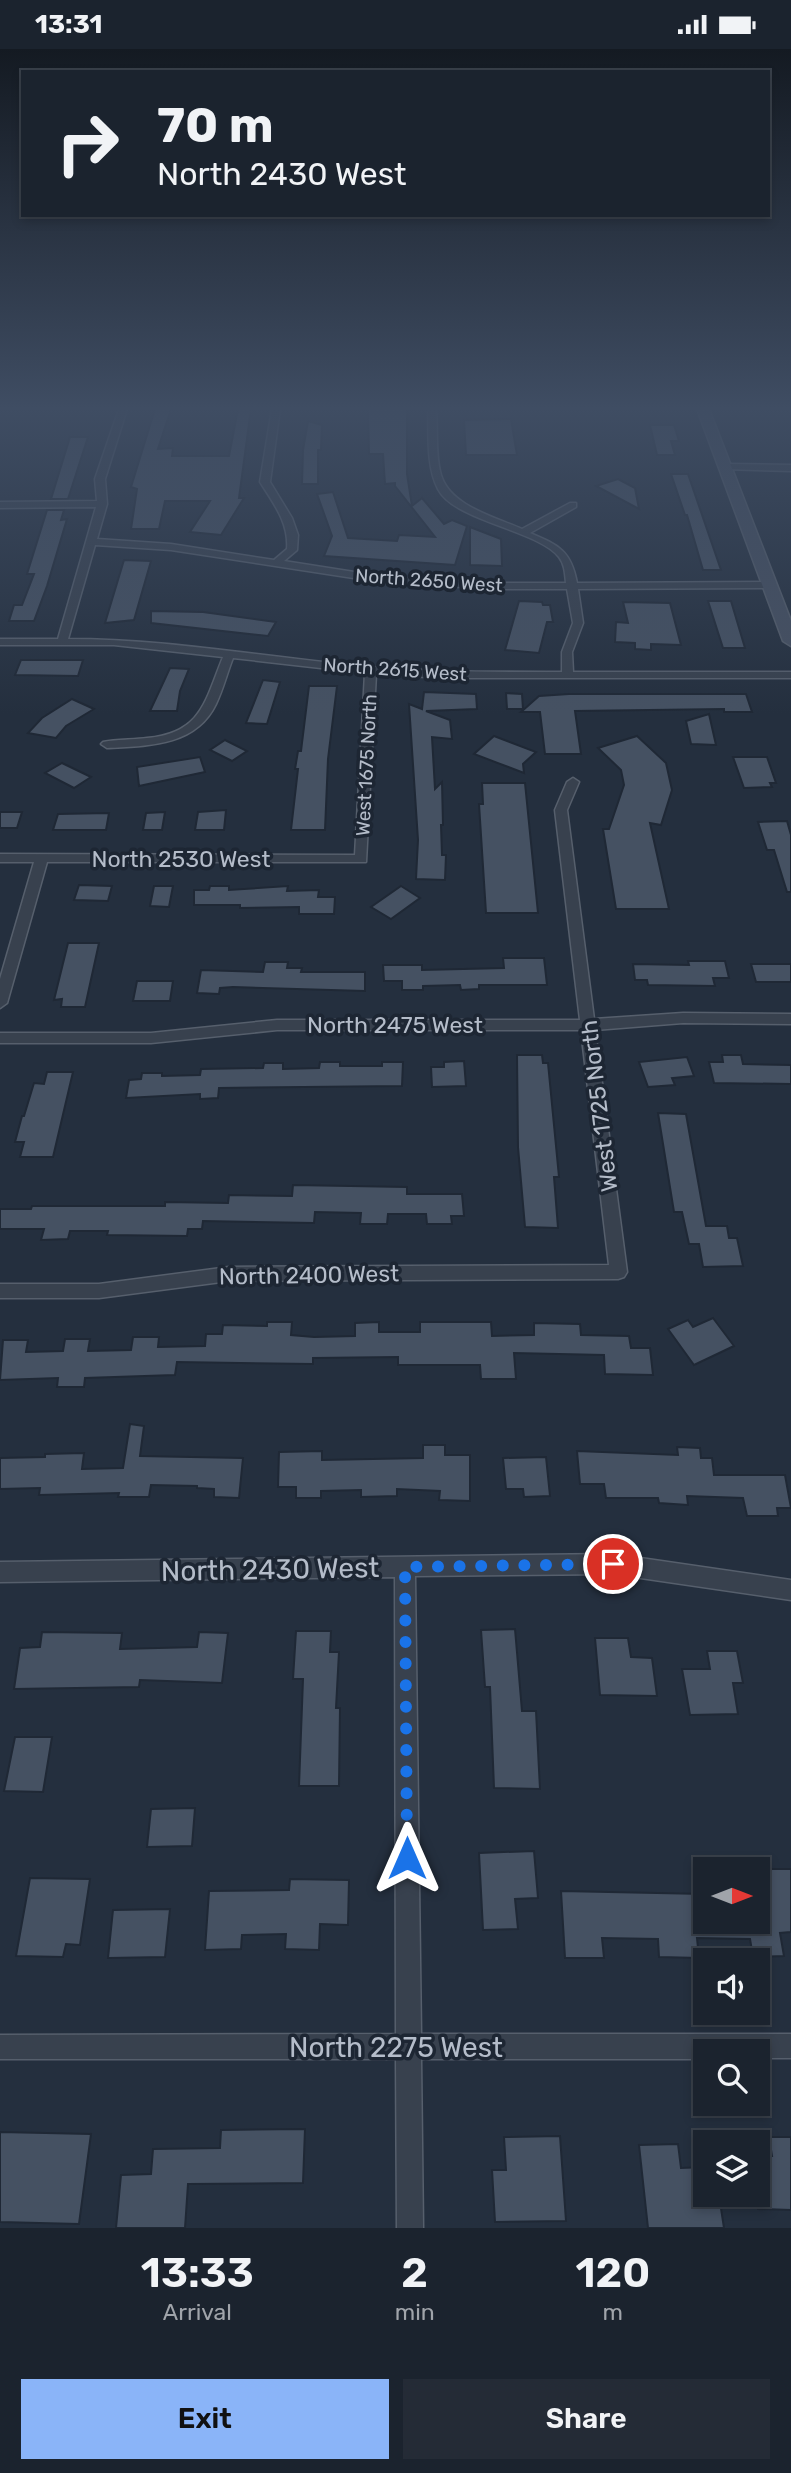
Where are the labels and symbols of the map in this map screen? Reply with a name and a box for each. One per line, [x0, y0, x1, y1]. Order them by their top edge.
street label: North 2650 West [354, 564, 504, 597]
street label: North 2615 West [323, 653, 468, 686]
street label: West 1675 North [351, 693, 382, 837]
street label: North 2530 West [92, 845, 270, 873]
street label: North 2475 West [307, 1011, 483, 1039]
street label: West 1725 North [575, 1019, 623, 1193]
street label: North 2400 West [219, 1259, 399, 1291]
pin [583, 1534, 643, 1594]
street label: North 2430 West [161, 1551, 379, 1588]
position arrow [370, 1821, 444, 1895]
north arrow [693, 1857, 770, 1934]
street label: North 2275 West [289, 2031, 503, 2064]

